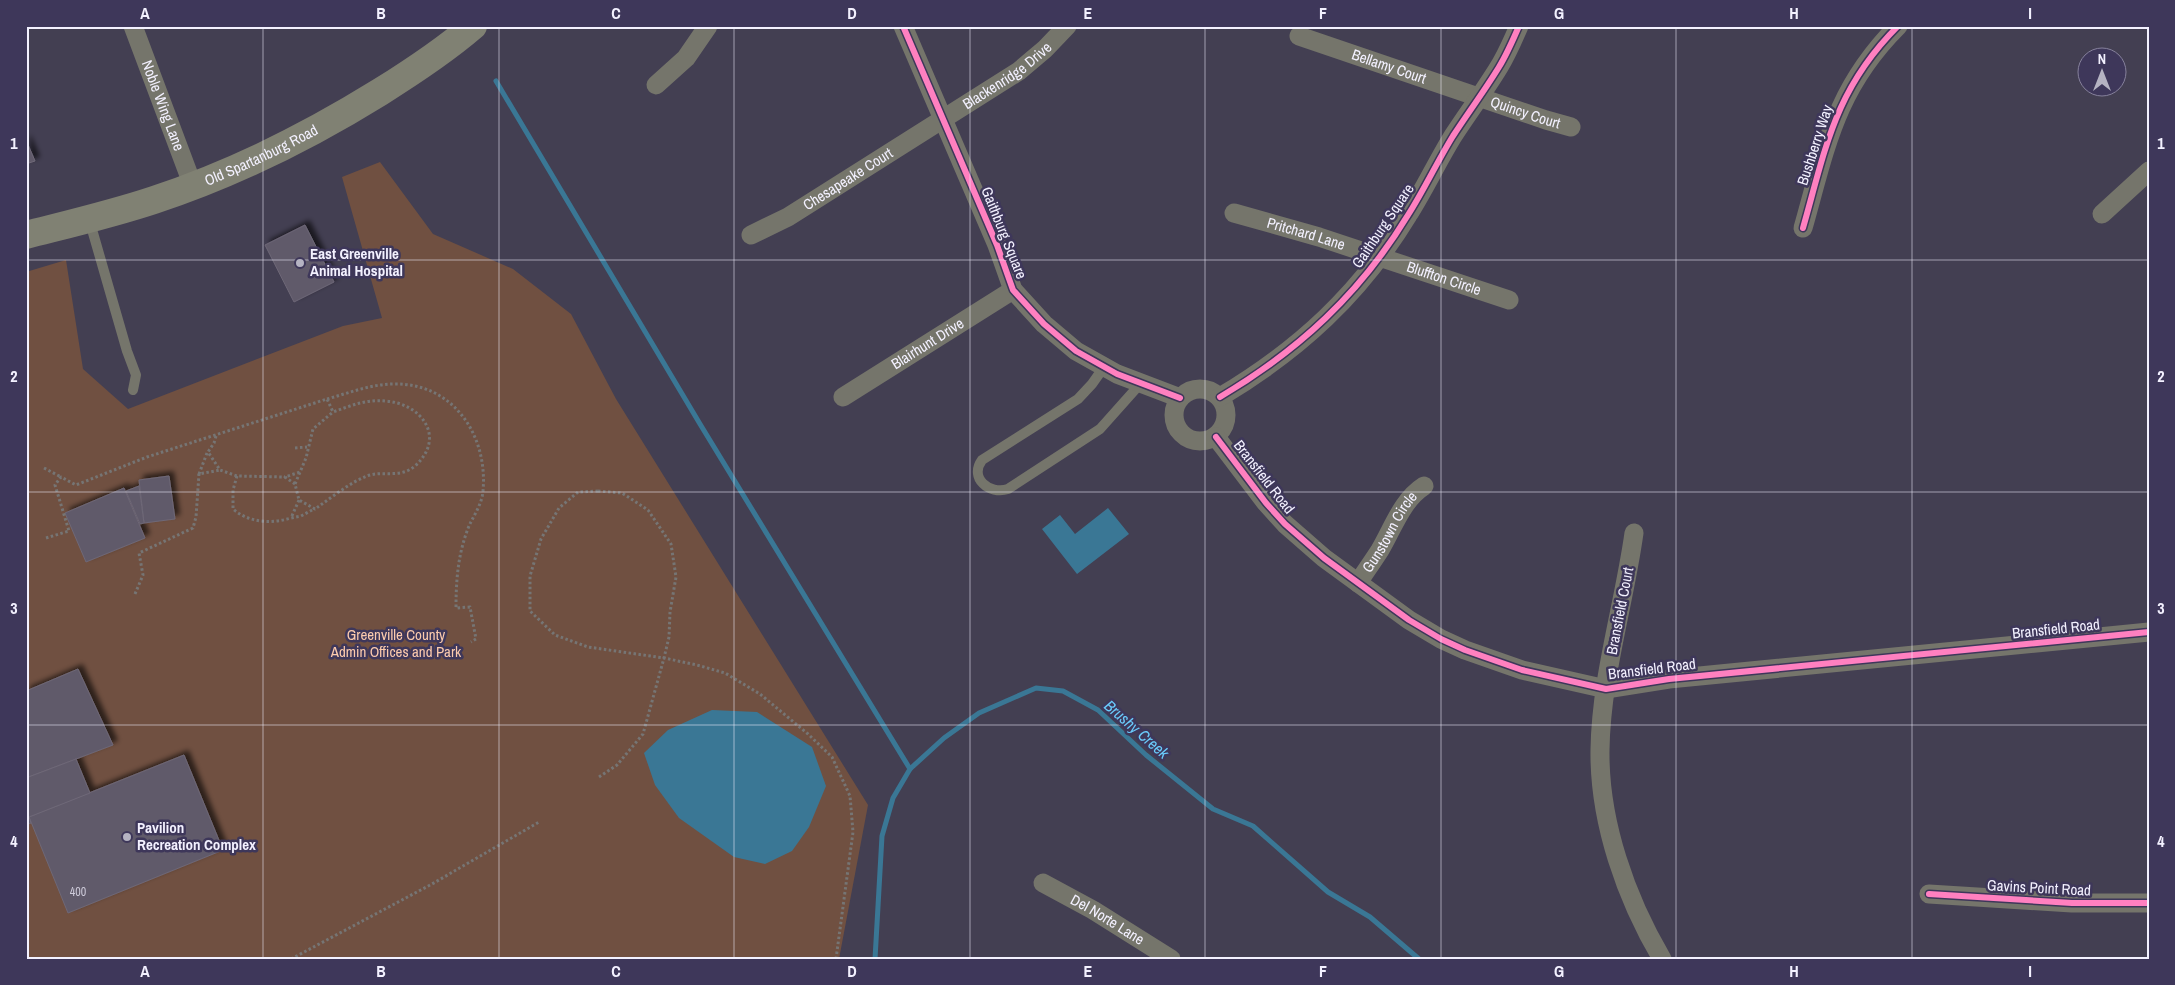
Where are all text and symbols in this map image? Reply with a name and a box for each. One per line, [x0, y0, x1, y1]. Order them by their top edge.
text: A [140, 2, 150, 24]
text: B [376, 2, 386, 24]
text: C [611, 2, 621, 24]
text: D [847, 2, 857, 24]
text: E [1084, 2, 1093, 24]
text: F [1319, 2, 1327, 24]
text: G [1554, 2, 1564, 24]
text: H [1789, 2, 1799, 24]
text: I [2028, 2, 2032, 24]
street label: Blackenridge Drive [958, 37, 1056, 114]
street label: Bellamy Court [1349, 44, 1430, 89]
north arrow [2078, 48, 2128, 98]
text: N [2098, 50, 2106, 68]
street label: Noble Wing Lane [137, 57, 190, 154]
street label: Quincy Court [1488, 91, 1563, 134]
street label: Bushberry Way [1792, 101, 1838, 188]
street label: Old Spartanburg Road [201, 119, 321, 191]
text: 1 [10, 132, 18, 154]
text: 1 [2157, 132, 2165, 154]
street label: Chesapeake Court [799, 142, 897, 215]
street label: Gaithburg Square [1347, 179, 1419, 272]
street label: Gaithburg Square [976, 184, 1033, 282]
street label: Pritchard Lane [1265, 212, 1348, 255]
place label: East Greenville Animal Hospital [310, 243, 403, 281]
street label: Bluffton Circle [1404, 256, 1484, 300]
marker: East Greenville Animal Hospital [294, 257, 306, 269]
street label: Blairhunt Drive [887, 312, 968, 374]
text: 2 [10, 365, 18, 387]
text: 2 [2157, 365, 2165, 387]
street label: Bransfield Road [1229, 435, 1300, 518]
street label: Gunstown Circle [1357, 486, 1422, 577]
street label: Bransfield Court [1601, 565, 1638, 657]
text: 3 [10, 597, 18, 619]
text: 3 [2157, 597, 2165, 619]
street label: Bransfield Road [2011, 613, 2101, 644]
park label: Greenville County Admin Offices and Park [330, 624, 462, 662]
street label: Bransfield Road [1607, 653, 1697, 684]
water label: Brushy Creek [1100, 695, 1175, 764]
place label: Pavilion Recreation Complex [137, 817, 256, 855]
text: 4 [10, 830, 18, 852]
text: 4 [2157, 830, 2165, 852]
marker: Pavilion Recreation Complex [121, 831, 133, 843]
street label: Gavins Point Road [1987, 874, 2091, 901]
house number: 400 [70, 884, 86, 900]
street label: Del Norte Lane [1067, 889, 1149, 950]
text: A [140, 960, 150, 982]
text: B [376, 960, 386, 982]
text: C [611, 960, 621, 982]
text: D [847, 960, 857, 982]
text: E [1084, 960, 1093, 982]
text: F [1319, 960, 1327, 982]
text: G [1554, 960, 1564, 982]
text: H [1789, 960, 1799, 982]
text: I [2028, 960, 2032, 982]

